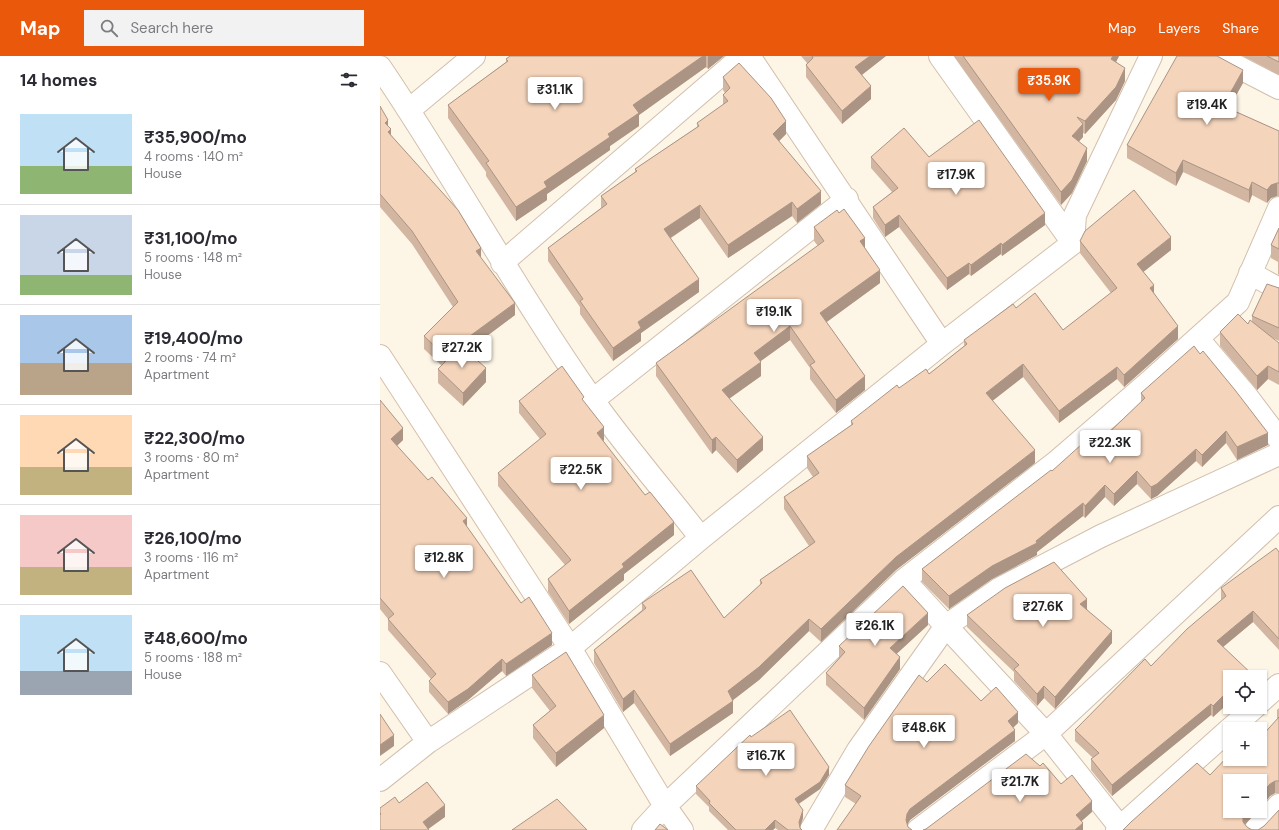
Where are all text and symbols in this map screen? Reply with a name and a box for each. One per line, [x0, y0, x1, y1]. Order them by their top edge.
search box [84, 10, 364, 46]
text: Map [20, 16, 60, 41]
icon: search [98, 17, 120, 39]
text: Search here [130, 18, 213, 38]
text: Map [1108, 19, 1136, 37]
text: Layers [1158, 19, 1200, 37]
text: Share [1222, 19, 1259, 37]
pin: ₹35.9K [1016, 68, 1082, 102]
text: 14 homes [20, 69, 97, 91]
icon: filters [338, 69, 360, 91]
text: ₹35.9K [1027, 72, 1071, 89]
pin: ₹31.1K [522, 77, 588, 111]
text: ₹31.1K [537, 81, 573, 98]
pin: ₹19.4K [1174, 92, 1240, 126]
text: ₹19.4K [1187, 96, 1227, 113]
text: ₹35,900/mo [144, 126, 247, 148]
icon: home [52, 130, 100, 178]
text: 4 rooms · 140 m² [144, 148, 243, 165]
pin: ₹17.9K [923, 162, 989, 196]
text: House [144, 165, 182, 182]
text: ₹17.9K [937, 166, 975, 183]
text: ₹31,100/mo [144, 227, 238, 249]
icon: home [52, 231, 100, 279]
text: 5 rooms · 148 m² [144, 249, 242, 266]
text: House [144, 266, 182, 283]
pin: ₹19.1K [741, 299, 807, 333]
text: ₹19.1K [756, 303, 792, 320]
text: ₹19,400/mo [144, 327, 243, 349]
icon: home [52, 331, 100, 379]
pin: ₹27.2K [429, 335, 495, 369]
text: ₹27.2K [442, 339, 482, 356]
text: 2 rooms · 74 m² [144, 349, 236, 366]
text: Apartment [144, 366, 209, 383]
text: ₹22,300/mo [144, 427, 245, 449]
pin: ₹22.3K [1077, 430, 1143, 464]
icon: home [52, 431, 100, 479]
text: ₹22.3K [1089, 434, 1131, 451]
text: 3 rooms · 80 m² [144, 449, 239, 466]
pin: ₹22.5K [548, 457, 614, 491]
text: ₹22.5K [560, 461, 602, 478]
text: Apartment [144, 466, 209, 483]
text: ₹26,100/mo [144, 527, 242, 549]
icon: home [52, 531, 100, 579]
pin: ₹12.8K [411, 545, 477, 579]
text: 3 rooms · 116 m² [144, 549, 238, 566]
text: ₹12.8K [424, 549, 464, 566]
text: Apartment [144, 566, 209, 583]
pin: ₹27.6K [1010, 594, 1076, 628]
text: ₹27.6K [1022, 598, 1064, 615]
pin: ₹26.1K [842, 613, 908, 647]
text: ₹26.1K [855, 617, 895, 634]
text: ₹48,600/mo [144, 627, 248, 649]
icon: home [52, 631, 100, 679]
text: 5 rooms · 188 m² [144, 649, 242, 666]
text: House [144, 666, 182, 683]
map controls [1223, 670, 1267, 818]
button: locate [1223, 670, 1267, 714]
pin: ₹48.6K [891, 715, 957, 749]
text: ₹48.6K [902, 719, 946, 736]
button: + [1223, 722, 1267, 766]
pin: ₹16.7K [733, 743, 799, 777]
text: ₹16.7K [747, 747, 785, 764]
pin: ₹21.7K [987, 769, 1053, 803]
text: ₹21.7K [1001, 773, 1039, 790]
button: − [1223, 774, 1267, 818]

